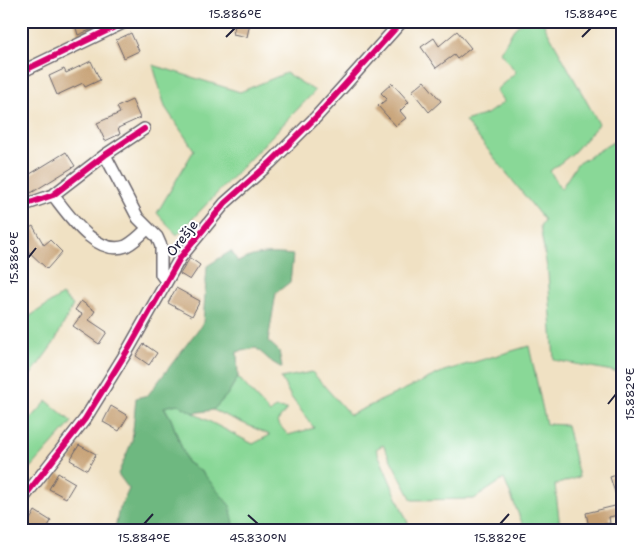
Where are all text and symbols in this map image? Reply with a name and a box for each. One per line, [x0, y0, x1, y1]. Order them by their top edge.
text: 15.886°E [209, 6, 261, 22]
text: 15.884°E [565, 6, 617, 22]
street label: Orešje [162, 216, 202, 260]
text: 15.886°E [6, 232, 22, 284]
text: 15.882°E [622, 368, 638, 420]
text: 15.884°E [118, 530, 170, 546]
text: 45.830°N [229, 530, 287, 546]
text: 15.882°E [474, 530, 526, 546]

